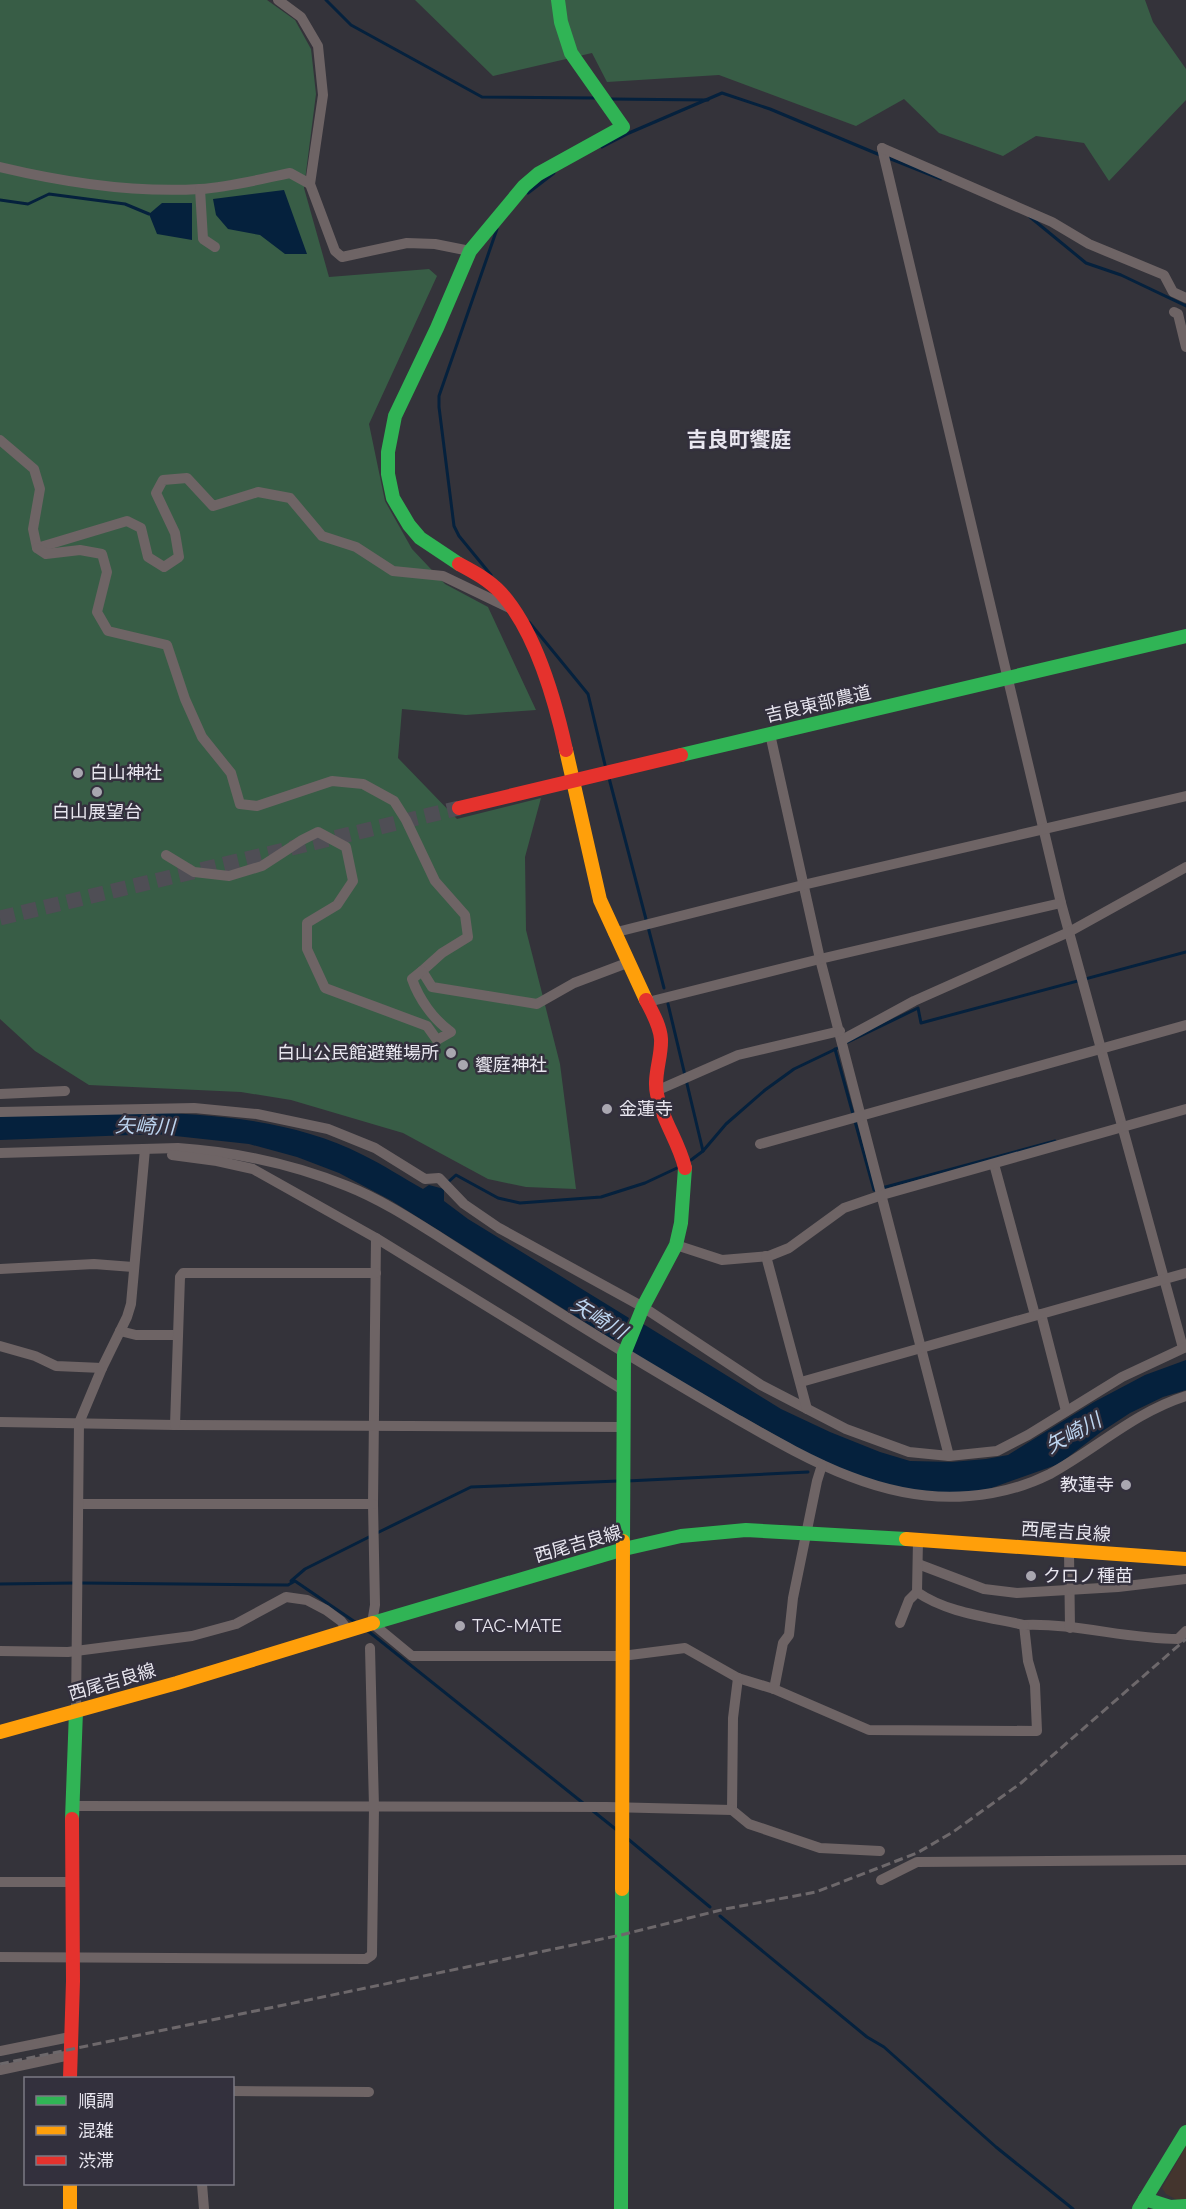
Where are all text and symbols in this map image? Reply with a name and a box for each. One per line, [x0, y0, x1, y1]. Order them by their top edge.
district label: 吉良町饗庭 [687, 427, 792, 452]
street label: 吉良東部農道 [763, 681, 873, 726]
place label: 白山神社 [90, 762, 162, 783]
marker: 白山神社 [71, 766, 85, 780]
marker: 白山展望台 [90, 785, 104, 799]
place label: 白山展望台 [52, 801, 142, 822]
place label: 白山公民館避難場所 [277, 1042, 439, 1063]
marker: 白山公民館避難場所 [444, 1046, 458, 1060]
place label: 饗庭神社 [475, 1054, 547, 1075]
marker: 饗庭神社 [456, 1058, 470, 1072]
place label: 金蓮寺 [619, 1098, 673, 1119]
marker: 金蓮寺 [600, 1102, 614, 1116]
water label: 矢崎川 [115, 1113, 177, 1139]
water label: 矢崎川 [567, 1292, 633, 1345]
water label: 矢崎川 [1041, 1407, 1107, 1458]
place label: 教蓮寺 [1060, 1474, 1114, 1495]
marker: 教蓮寺 [1119, 1478, 1133, 1492]
street label: 西尾吉良線 [1020, 1518, 1112, 1545]
street label: 西尾吉良線 [532, 1521, 624, 1566]
place label: クロノ種苗 [1043, 1565, 1133, 1586]
marker: クロノ種苗 [1024, 1569, 1038, 1583]
place label: TAC-MATE [472, 1615, 562, 1636]
marker: TAC-MATE [453, 1619, 467, 1633]
street label: 西尾吉良線 [66, 1659, 158, 1704]
legend [24, 2077, 234, 2185]
text: 順調 [78, 2090, 114, 2111]
text: 混雑 [78, 2120, 114, 2141]
text: 渋滞 [78, 2150, 114, 2171]

